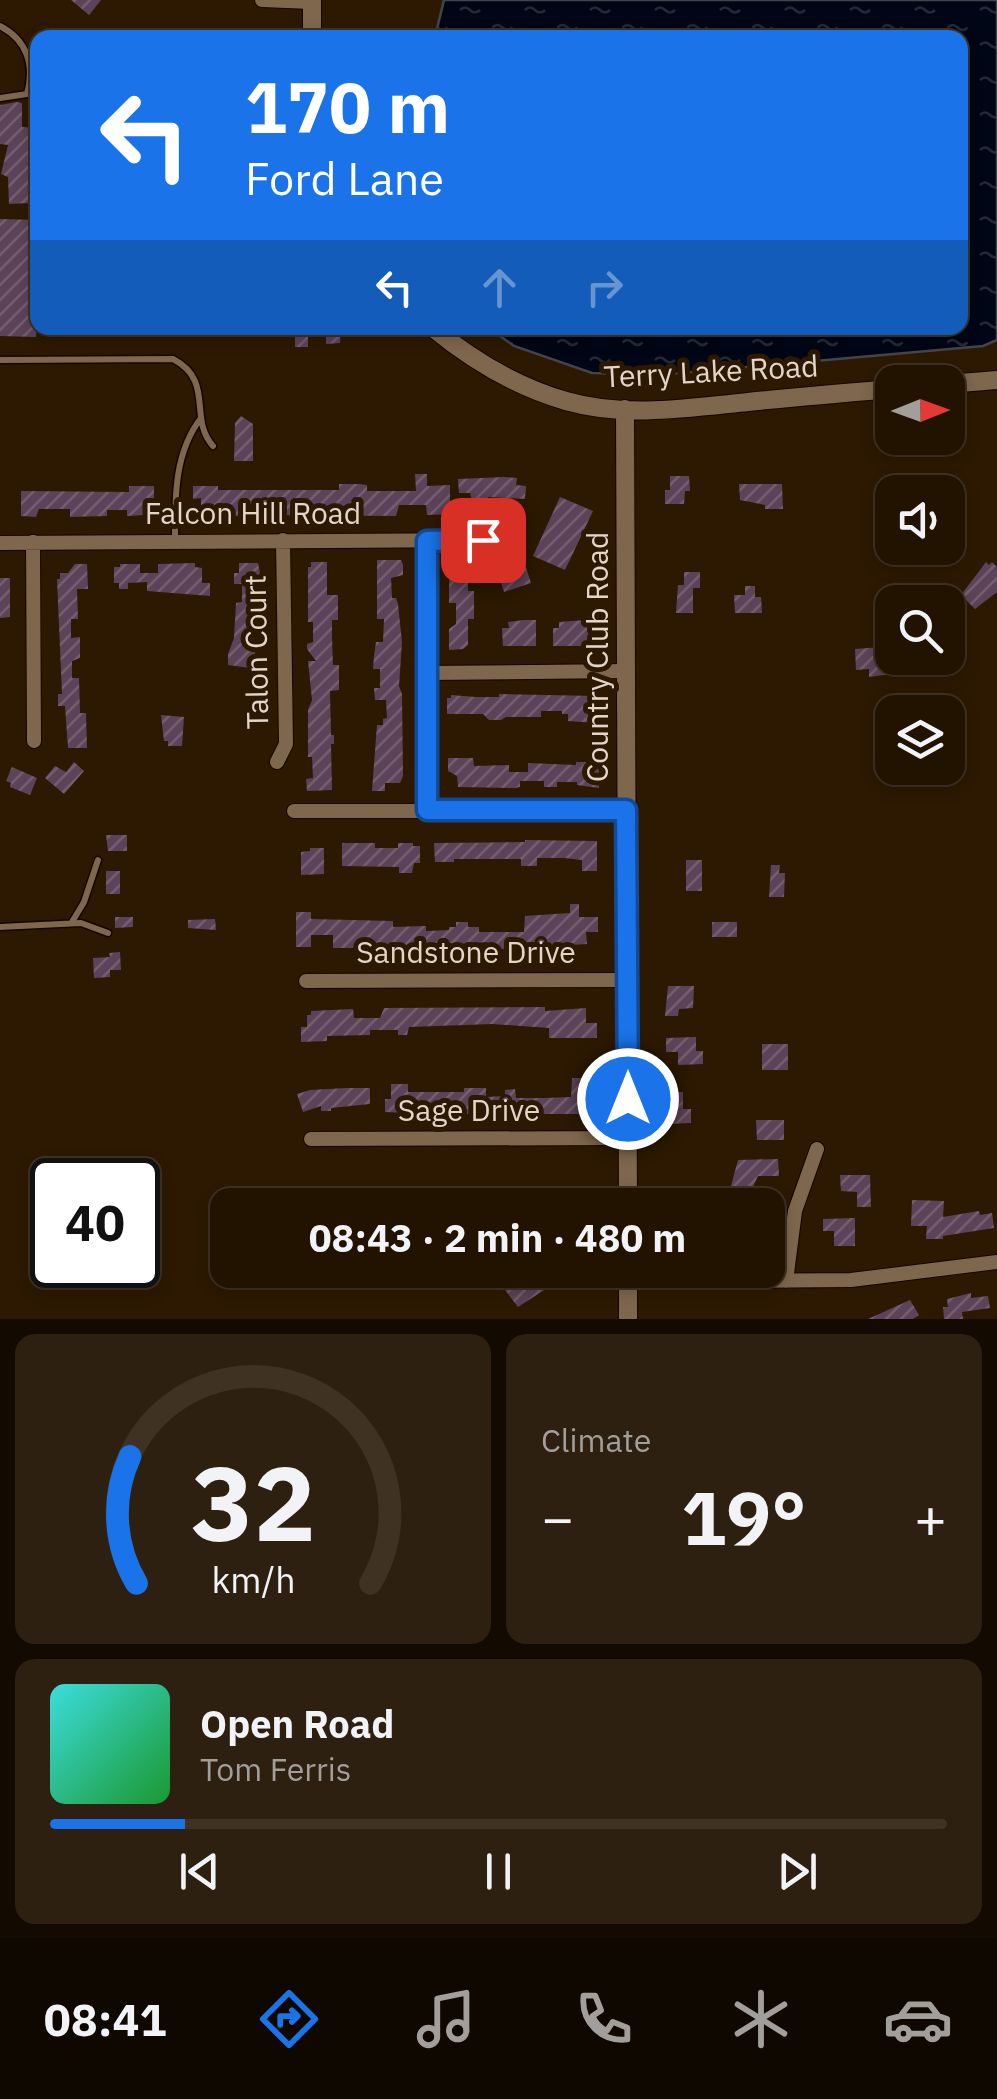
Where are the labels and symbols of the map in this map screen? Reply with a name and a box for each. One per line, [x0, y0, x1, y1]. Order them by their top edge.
street label: Terry Lake Road [603, 345, 819, 396]
north arrow [875, 365, 965, 455]
street label: Falcon Hill Road [145, 493, 361, 532]
pin [441, 498, 526, 583]
street label: Country Club Road [577, 532, 616, 782]
street label: Talon Court [235, 575, 276, 730]
street label: Sandstone Drive [356, 932, 576, 971]
position arrow [576, 1047, 680, 1151]
street label: Sage Drive [398, 1090, 540, 1129]
speed limit sign: 40 [30, 1158, 160, 1288]

